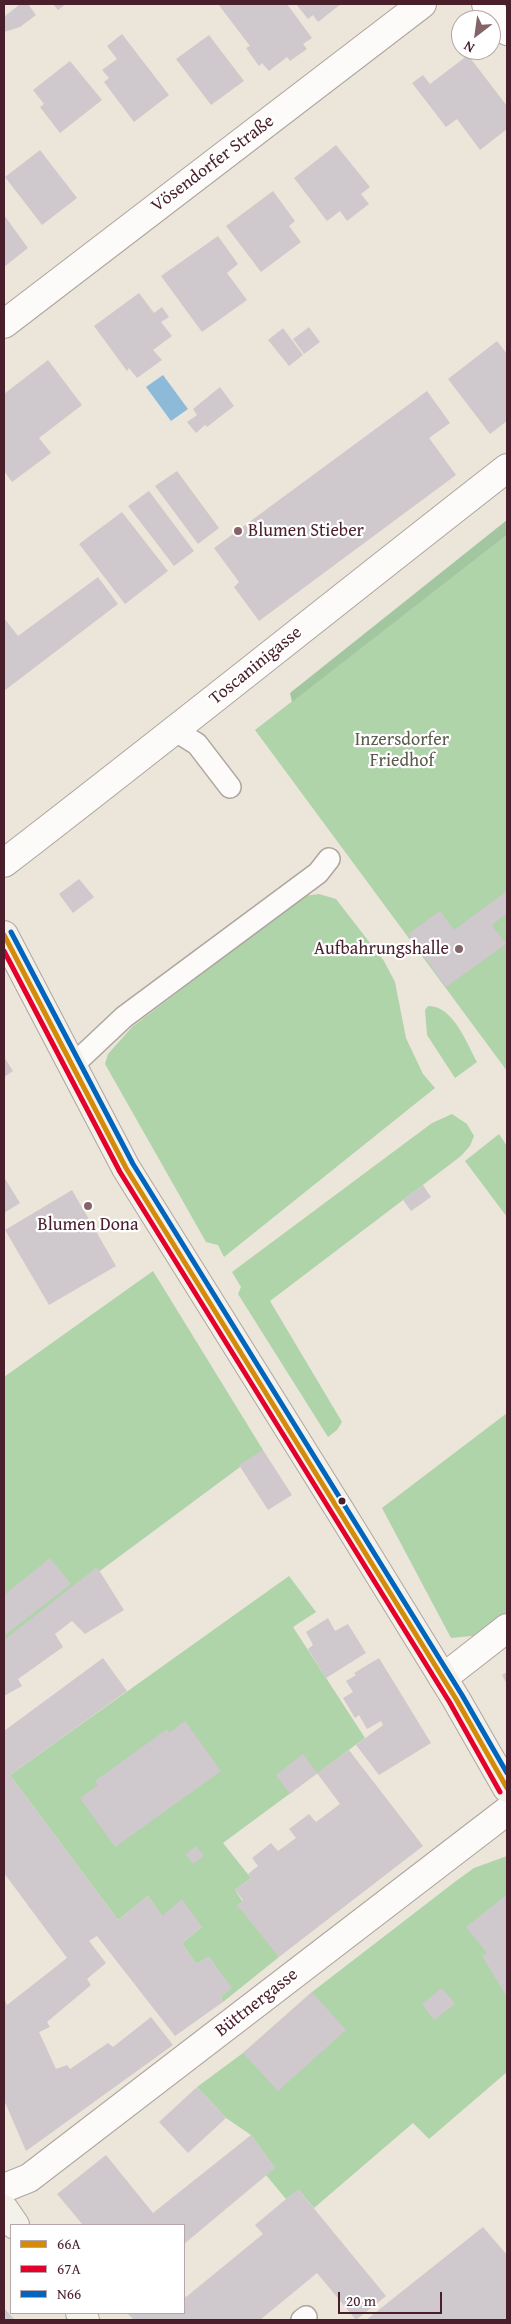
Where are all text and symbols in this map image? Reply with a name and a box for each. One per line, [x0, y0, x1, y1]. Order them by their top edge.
north arrow [451, 10, 501, 60]
text: N [460, 36, 478, 58]
street label: Vösendorfer Straße [147, 111, 279, 217]
place label: Blumen Stieber [248, 520, 364, 542]
marker: Blumen Stieber [232, 525, 244, 537]
street label: Toscaninigasse [205, 622, 307, 710]
park label: Inzersdorfer Friedhof [355, 729, 449, 772]
place label: Aufbahrungshalle [314, 938, 449, 960]
marker: Aufbahrungshalle [453, 943, 465, 955]
marker: Blumen Dona [82, 1200, 94, 1212]
place label: Blumen Dona [38, 1214, 138, 1236]
unlabelled marker [337, 1496, 347, 1506]
street label: Büttnergasse [211, 1964, 303, 2042]
legend [10, 2224, 185, 2314]
text: 66A [57, 2233, 81, 2254]
text: 67A [57, 2258, 81, 2279]
scale bar [341, 2282, 445, 2314]
text: N66 [57, 2283, 81, 2304]
text: 20 m [346, 2290, 376, 2311]

